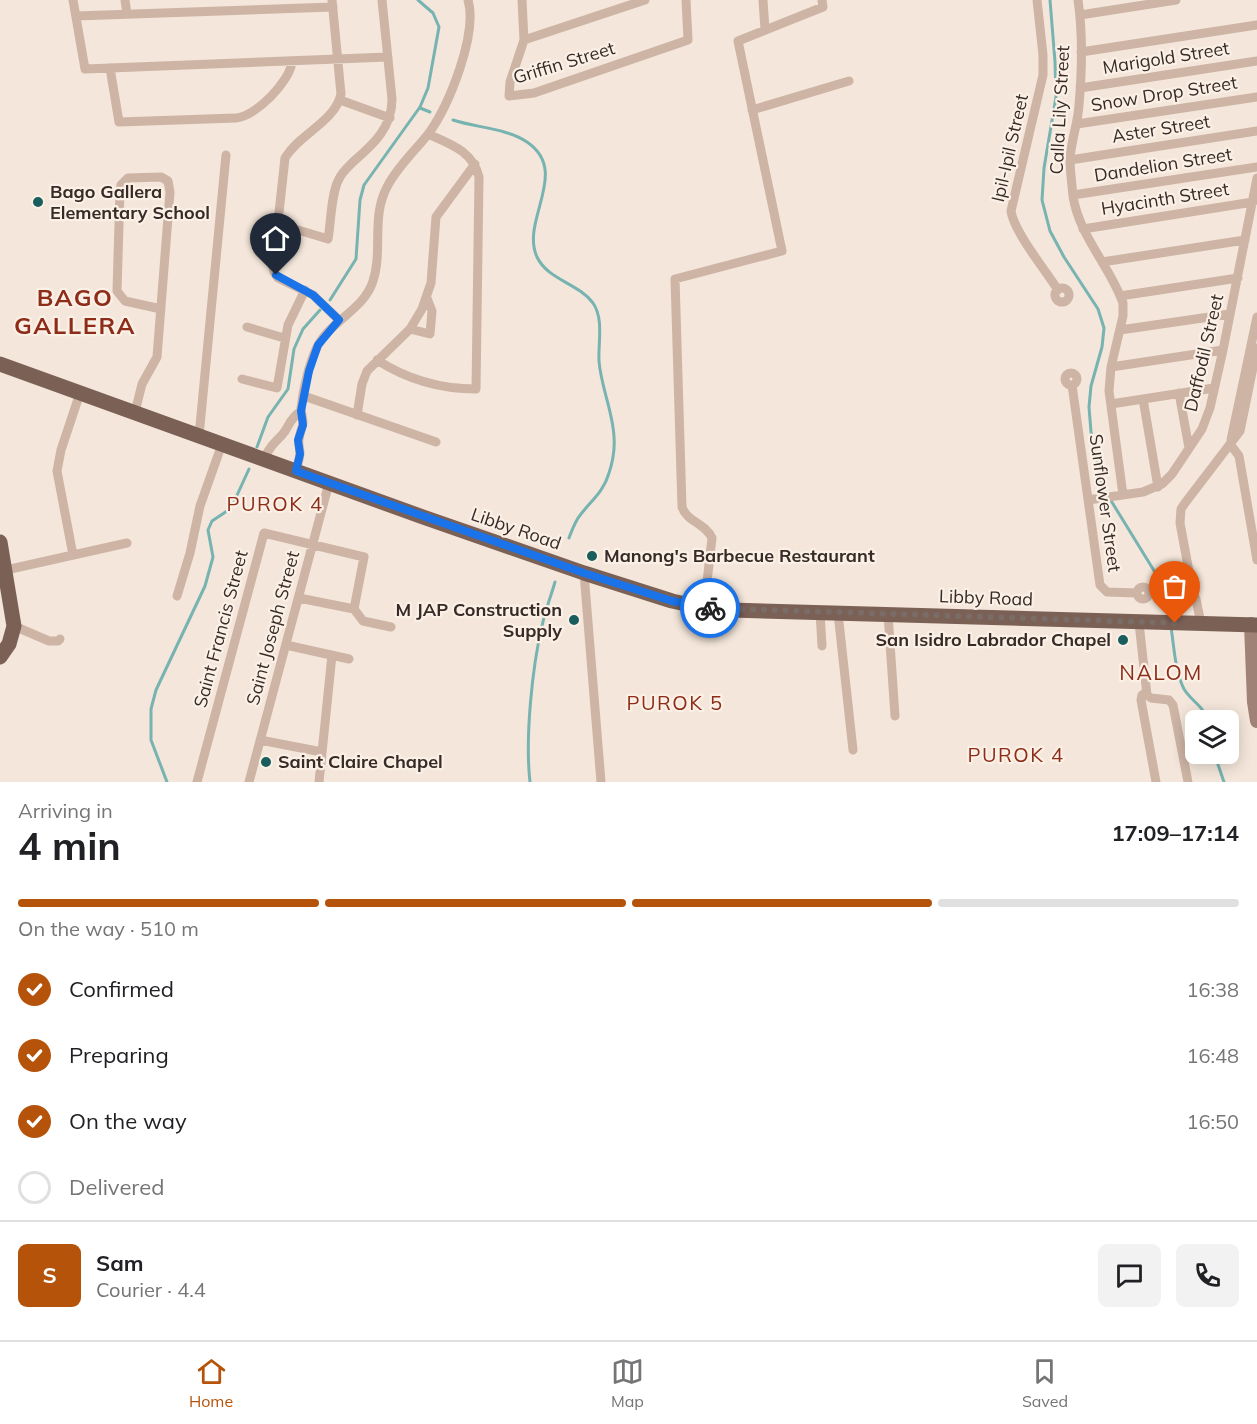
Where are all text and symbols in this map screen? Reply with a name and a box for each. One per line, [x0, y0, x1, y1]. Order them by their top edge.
street label: Griffin Street [510, 36, 617, 89]
street label: Marigold Street [1101, 36, 1231, 79]
street label: Calla Lily Street [1045, 45, 1074, 175]
street label: Snow Drop Street [1089, 71, 1239, 116]
street label: Ipil-Ipil Street [986, 92, 1033, 204]
street label: Aster Street [1110, 109, 1212, 148]
street label: Dandelion Street [1092, 142, 1233, 187]
street label: Hyacinth Street [1099, 177, 1230, 220]
place label: Bago Gallera Elementary School [50, 180, 210, 224]
marker: Bago Gallera Elementary School [31, 195, 45, 209]
pin [250, 213, 301, 275]
icon: home [259, 222, 292, 255]
district label: BAGO GALLERA [14, 282, 136, 340]
street label: Daffodil Street [1179, 292, 1228, 414]
street label: Sunflower Street [1084, 433, 1127, 573]
district label: PUROK 4 [226, 491, 324, 516]
street label: Libby Road [468, 502, 564, 555]
place label: Manong's Barbecue Restaurant [604, 544, 875, 567]
street label: Saint Francis Street [188, 548, 253, 710]
street label: Saint Joseph Street [241, 548, 304, 707]
marker: Manong's Barbecue Restaurant [585, 549, 599, 563]
pin [1149, 561, 1200, 623]
icon: bag [1158, 570, 1191, 603]
courier [680, 578, 740, 638]
street label: Libby Road [939, 584, 1033, 611]
icon: bike [694, 592, 727, 625]
place label: M JAP Construction Supply [396, 598, 562, 642]
marker: M JAP Construction Supply [567, 613, 581, 627]
place label: San Isidro Labrador Chapel [876, 628, 1111, 651]
marker: San Isidro Labrador Chapel [1116, 633, 1130, 647]
district label: NALOM [1119, 659, 1203, 685]
district label: PUROK 5 [626, 690, 724, 715]
map controls [1185, 710, 1239, 764]
button: layers [1185, 710, 1239, 764]
district label: PUROK 4 [967, 742, 1065, 767]
place label: Saint Claire Chapel [278, 750, 443, 773]
marker: Saint Claire Chapel [259, 755, 273, 769]
text: Arriving in [18, 798, 113, 823]
text: 17:09–17:14 [1111, 819, 1239, 847]
text: 4 min [18, 821, 121, 870]
text: On the way · 510 m [18, 916, 199, 941]
icon: check [18, 973, 51, 1006]
text: Confirmed [69, 975, 174, 1003]
text: 16:38 [1186, 977, 1239, 1002]
icon: check [18, 1039, 51, 1072]
text: Preparing [69, 1041, 169, 1069]
text: 16:48 [1186, 1043, 1239, 1068]
icon: check [18, 1105, 51, 1138]
text: On the way [69, 1107, 187, 1135]
text: 16:50 [1186, 1109, 1239, 1134]
text: Delivered [69, 1173, 164, 1201]
button: chat [1098, 1244, 1161, 1307]
button: phone [1176, 1244, 1239, 1307]
text: Sam [96, 1249, 144, 1277]
text: S [42, 1261, 57, 1289]
text: Courier · 4.4 [96, 1277, 206, 1302]
tab: Home [189, 1355, 233, 1411]
tab: Map [611, 1355, 644, 1411]
tab: Saved [1022, 1355, 1068, 1411]

